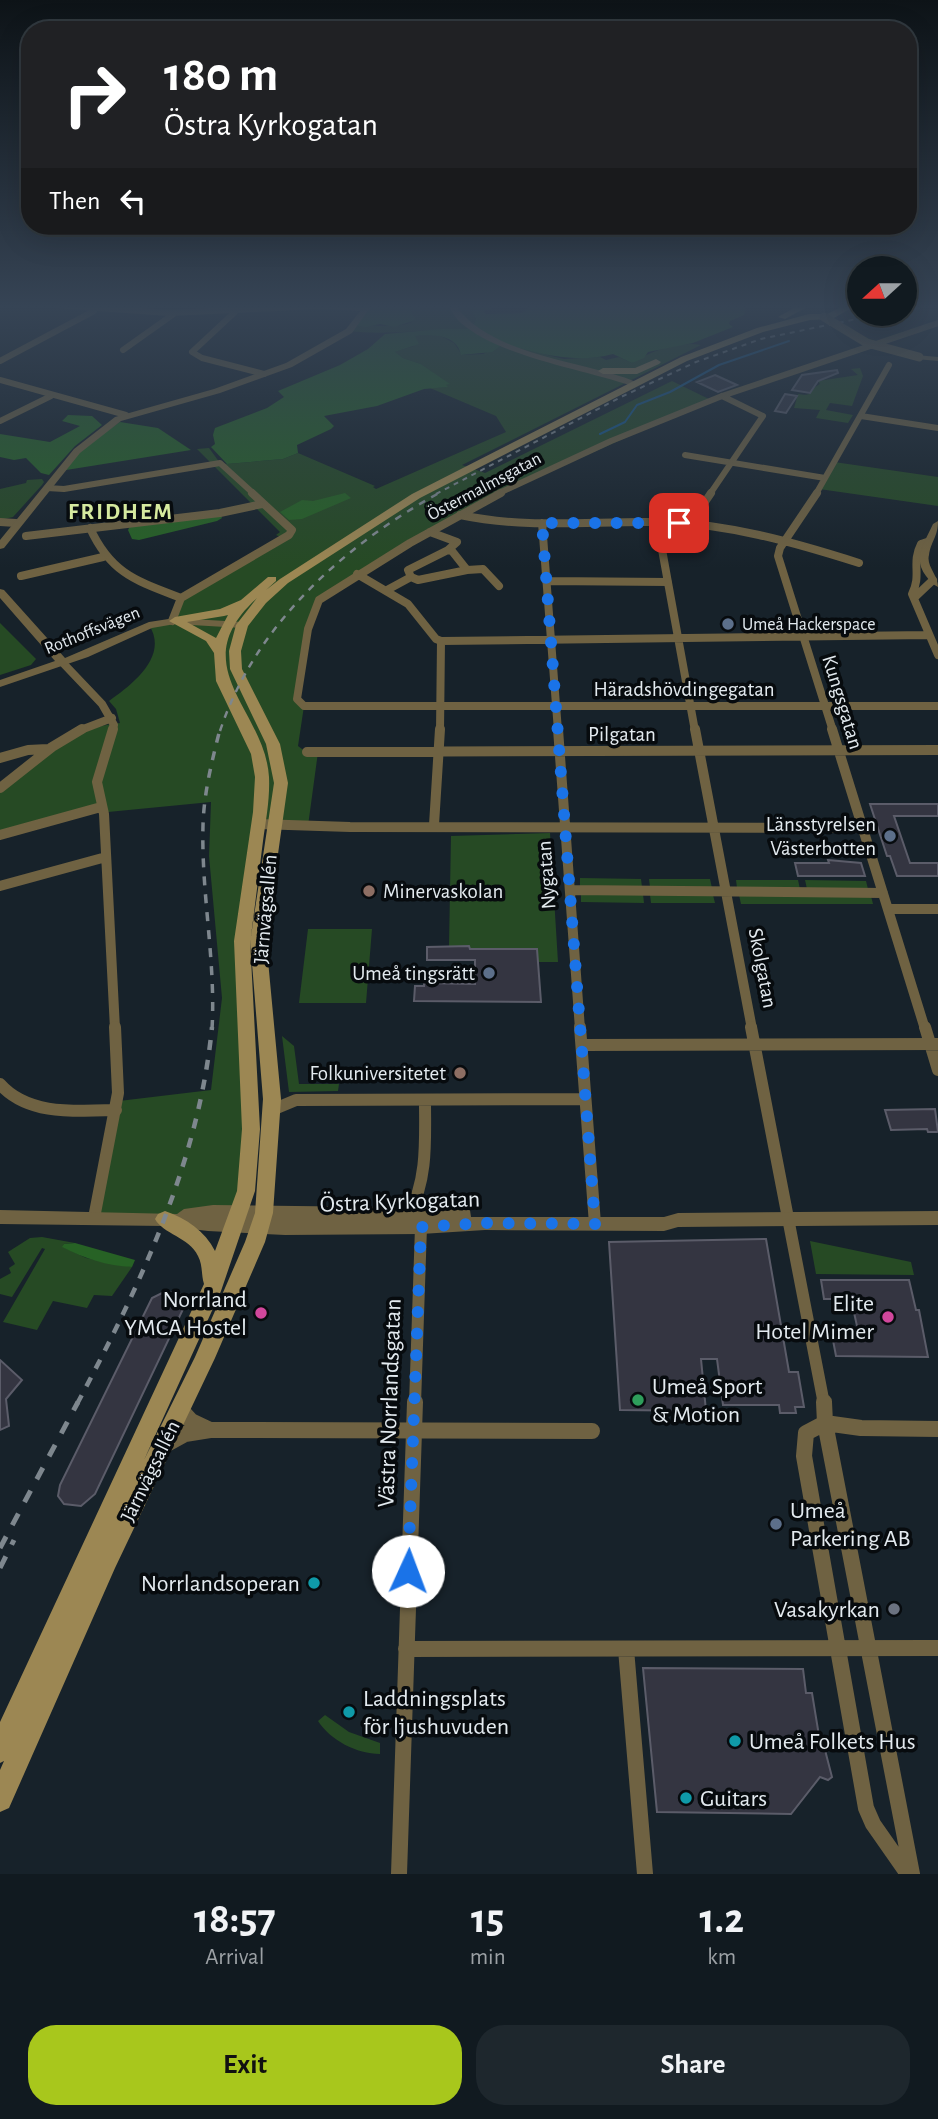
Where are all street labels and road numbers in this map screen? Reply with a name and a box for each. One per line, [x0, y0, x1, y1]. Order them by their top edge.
street label: Östermalmsgatan [424, 448, 544, 524]
street label: Rothoffsvägen [42, 604, 143, 658]
street label: Kungsgatan [818, 653, 867, 752]
street label: Häradshövdingegatan [593, 679, 775, 700]
street label: Pilgatan [588, 724, 656, 745]
street label: Nygatan [534, 840, 559, 910]
street label: Järnvägsallén [250, 854, 281, 965]
street label: Skolgatan [744, 926, 781, 1010]
street label: Östra Kyrkogatan [319, 1186, 481, 1217]
street label: Västra Norrlandsgatan [374, 1298, 406, 1508]
street label: Järnvägsallén [117, 1417, 184, 1525]

